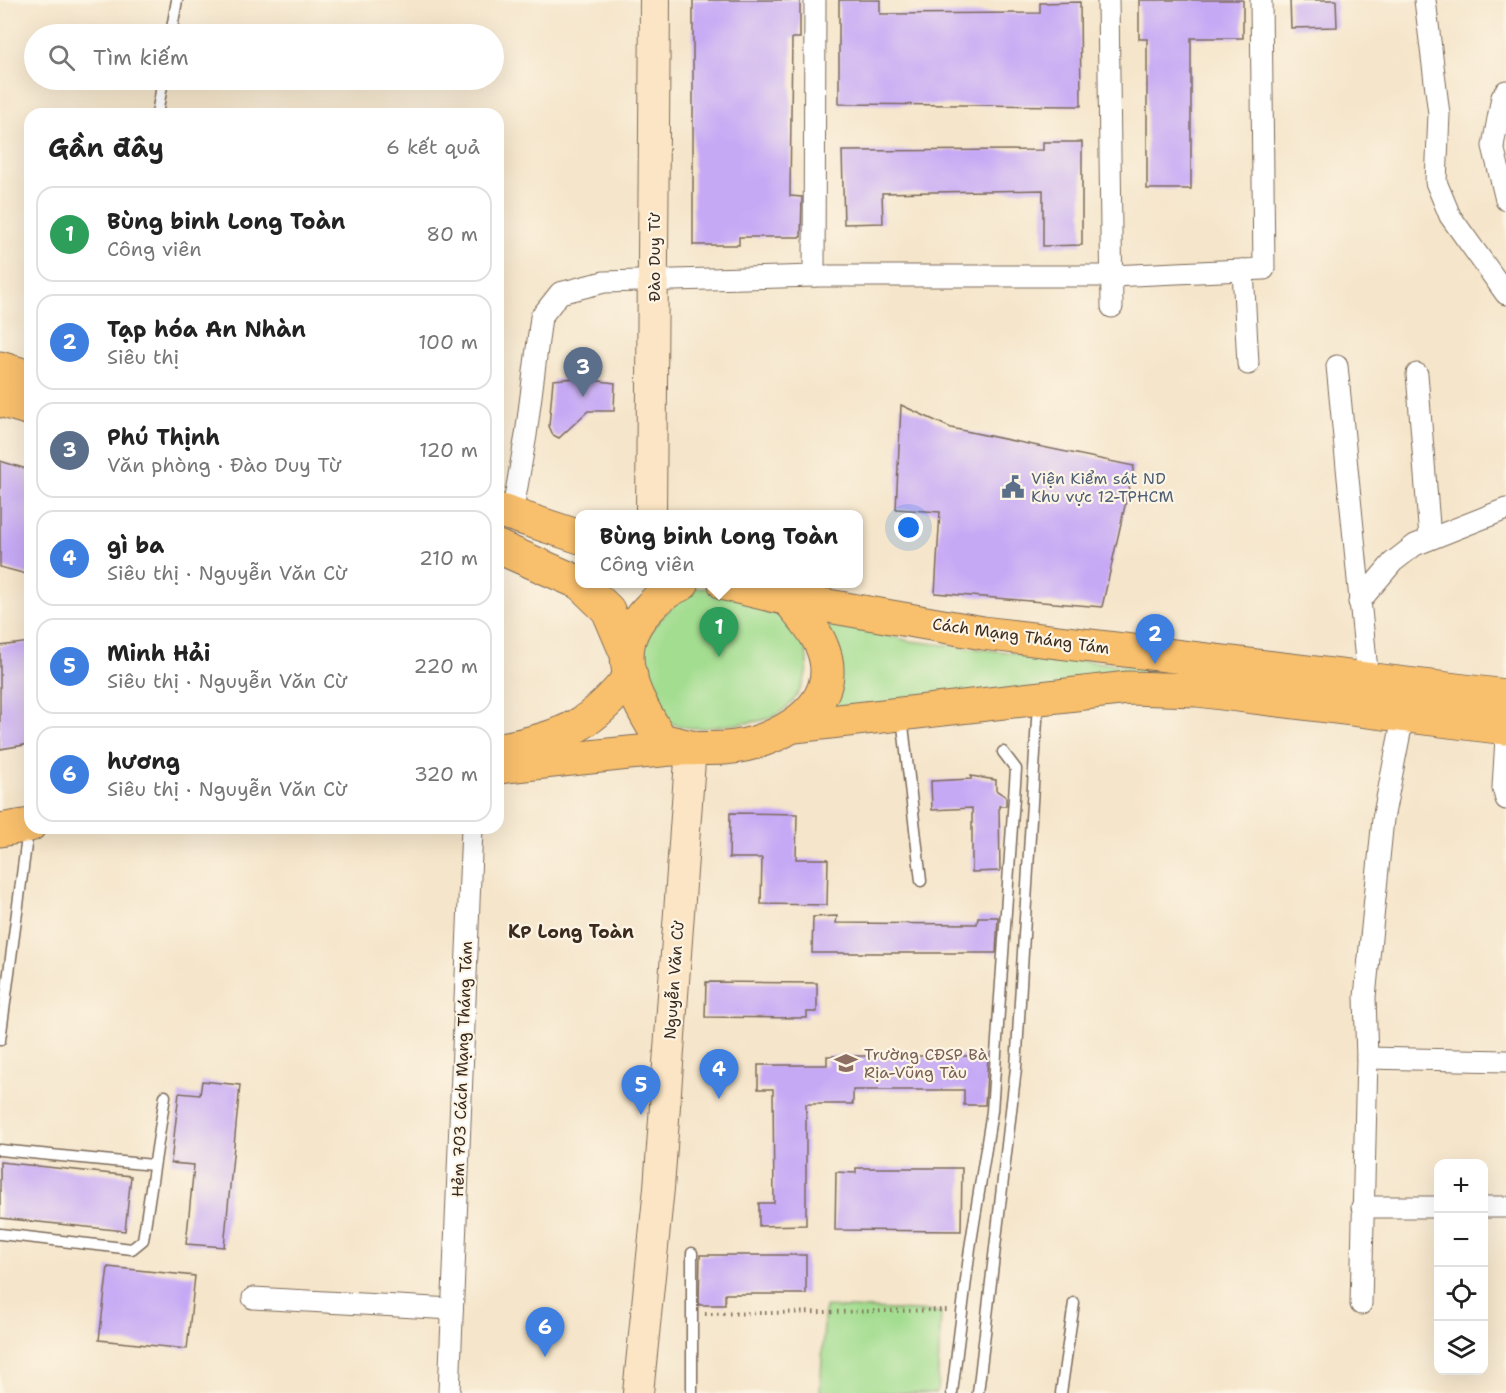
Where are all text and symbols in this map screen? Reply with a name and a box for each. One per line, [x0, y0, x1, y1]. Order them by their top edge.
search box [24, 24, 504, 90]
icon: search [45, 41, 78, 74]
text: Tìm kiếm [93, 43, 189, 72]
text: Gần đây [48, 130, 164, 165]
text: 6 kết quả [386, 134, 480, 160]
text: Bùng binh Long Toàn [107, 207, 345, 236]
street label: Đào Duy Từ [644, 212, 665, 302]
text: 1 [65, 221, 74, 247]
text: 80 m [426, 221, 478, 247]
text: Công viên [107, 236, 202, 262]
text: Tạp hóa An Nhàn [107, 315, 306, 344]
text: 2 [63, 329, 77, 355]
text: 100 m [418, 329, 478, 355]
text: Siêu thị [107, 344, 179, 370]
pin: 3 [564, 348, 602, 397]
text: Phú Thịnh [107, 423, 220, 452]
text: 3 [63, 437, 77, 463]
text: 120 m [419, 437, 478, 463]
text: Văn phòng · Đào Duy Từ [107, 452, 342, 478]
place label: Viện Kiểm sát ND Khu vực 12-TPHCM [1031, 468, 1174, 507]
public building icon: Viện Kiểm sát ND Khu vực 12-TPHCM [1000, 474, 1026, 500]
popup [575, 510, 863, 588]
your location [894, 513, 923, 542]
text: Bùng binh Long Toàn [600, 522, 838, 551]
text: gì ba [107, 531, 164, 560]
text: 4 [63, 545, 77, 571]
text: 210 m [419, 545, 478, 571]
text: Công viên [600, 551, 694, 577]
text: Siêu thị · Nguyễn Văn Cừ [107, 560, 348, 586]
pin: 1 [700, 608, 738, 657]
street label: Cách Mạng Tháng Tám [931, 613, 1111, 659]
pin: 2 [1136, 614, 1174, 664]
text: Minh Hải [107, 639, 211, 668]
text: 5 [63, 653, 76, 679]
text: 220 m [414, 653, 478, 679]
text: Siêu thị · Nguyễn Văn Cừ [107, 668, 348, 694]
text: hương [107, 747, 180, 776]
text: 6 [63, 761, 77, 787]
text: 320 m [414, 761, 478, 787]
text: Siêu thị · Nguyễn Văn Cừ [107, 776, 348, 802]
street label: Nguyễn Văn Cừ [659, 919, 689, 1040]
district label: KP Long Toàn [508, 920, 634, 944]
street label: Hẻm 703 Cách Mạng Tháng Tám [447, 940, 477, 1197]
place label: Trường CĐSP Bà Rịa-Vũng Tàu [864, 1044, 988, 1083]
pin: 4 [700, 1050, 738, 1099]
school or university icon: Trường CĐSP Bà Rịa-Vũng Tàu [833, 1050, 859, 1076]
pin: 5 [622, 1066, 660, 1115]
map controls [1434, 1159, 1488, 1375]
button: + [1434, 1159, 1488, 1213]
button: − [1434, 1213, 1488, 1267]
button: locate [1434, 1267, 1488, 1321]
pin: 6 [526, 1308, 564, 1357]
button: layers [1434, 1321, 1488, 1375]

